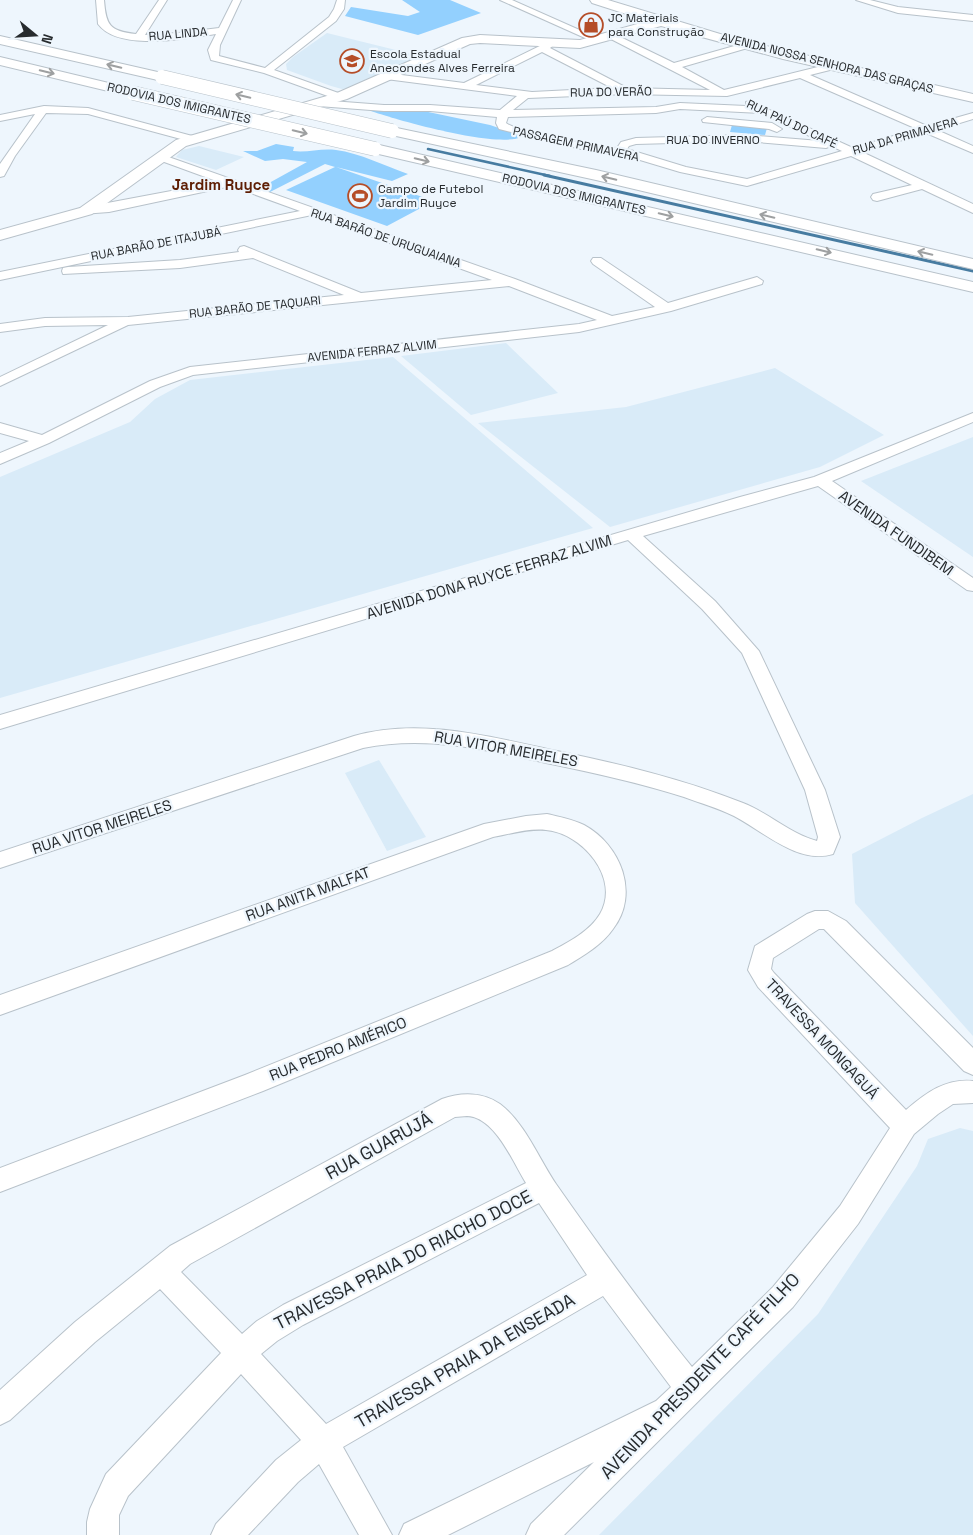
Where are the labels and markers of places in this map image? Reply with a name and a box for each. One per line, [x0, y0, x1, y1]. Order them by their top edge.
place label: JC Materiais para Construção [608, 10, 704, 40]
shop icon: JC Materiais para Construção [578, 12, 604, 38]
place label: Escola Estadual Anecondes Alves Ferreira [370, 46, 515, 76]
school or university icon: Escola Estadual Anecondes Alves Ferreira [339, 48, 365, 74]
place label: Campo de Futebol Jardim Ruyce [378, 181, 483, 211]
sports icon: Campo de Futebol Jardim Ruyce [347, 183, 373, 209]

